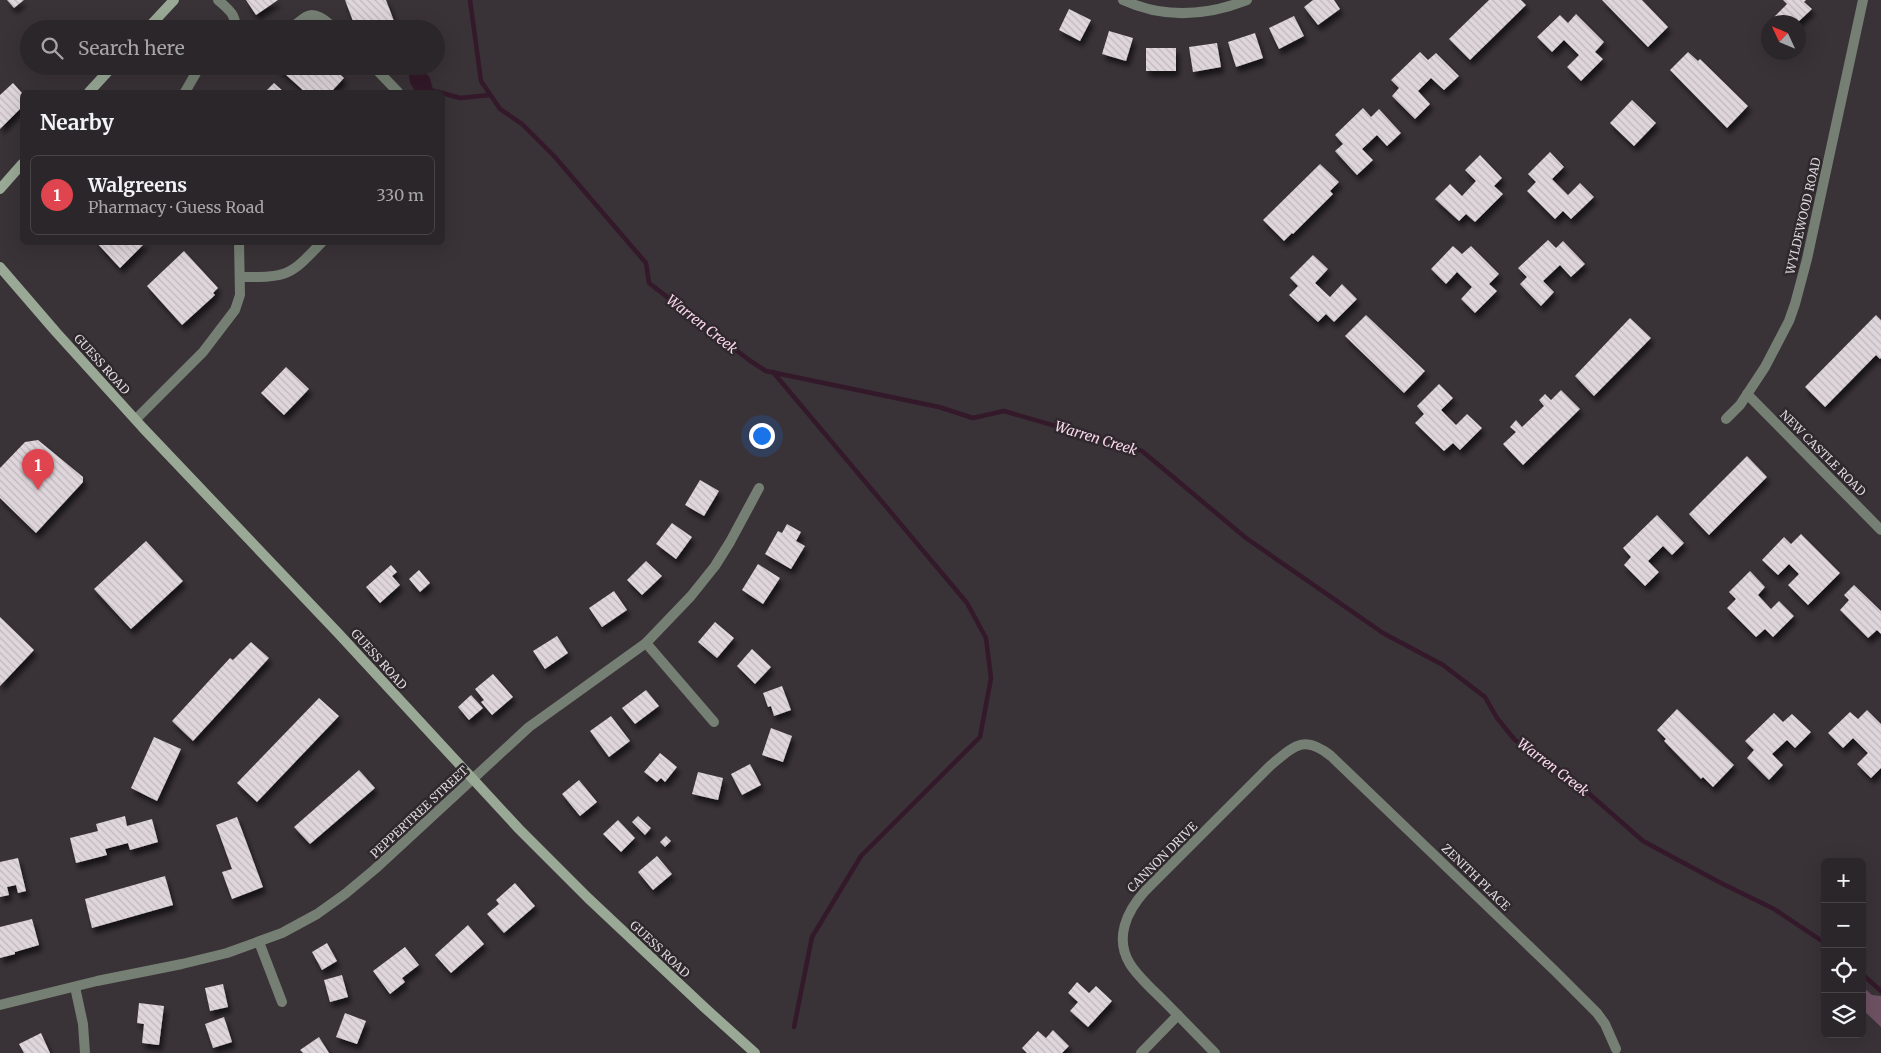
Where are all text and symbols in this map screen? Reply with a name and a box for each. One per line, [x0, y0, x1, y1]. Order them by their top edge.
north arrow [1761, 15, 1806, 60]
search box [20, 20, 445, 75]
icon: search [38, 34, 66, 62]
text: Search here [78, 36, 185, 60]
text: Nearby [40, 109, 114, 136]
street label: WYLDEWOOD ROAD [1782, 156, 1824, 277]
text: Walgreens [88, 173, 187, 197]
text: 1 [53, 185, 61, 205]
text: 330 m [377, 185, 424, 205]
text: Pharmacy · Guess Road [88, 197, 264, 217]
water label: Warren Creek [663, 291, 741, 358]
street label: GUESS ROAD [71, 331, 133, 397]
street label: NEW CASTLE ROAD [1777, 407, 1869, 499]
water label: Warren Creek [1053, 417, 1140, 459]
your location [749, 423, 775, 449]
pin: 1 [22, 449, 54, 490]
street label: GUESS ROAD [348, 626, 410, 692]
water label: Warren Creek [1514, 734, 1593, 800]
street label: PEPPERTREE STREET [367, 762, 471, 861]
street label: CANNON DRIVE [1124, 818, 1201, 895]
street label: ZENITH PLACE [1439, 841, 1514, 914]
map controls [1821, 858, 1866, 1038]
button: + [1821, 858, 1866, 903]
button: − [1821, 903, 1866, 948]
street label: GUESS ROAD [627, 918, 693, 980]
button: locate [1821, 948, 1866, 993]
button: layers [1821, 993, 1866, 1038]

